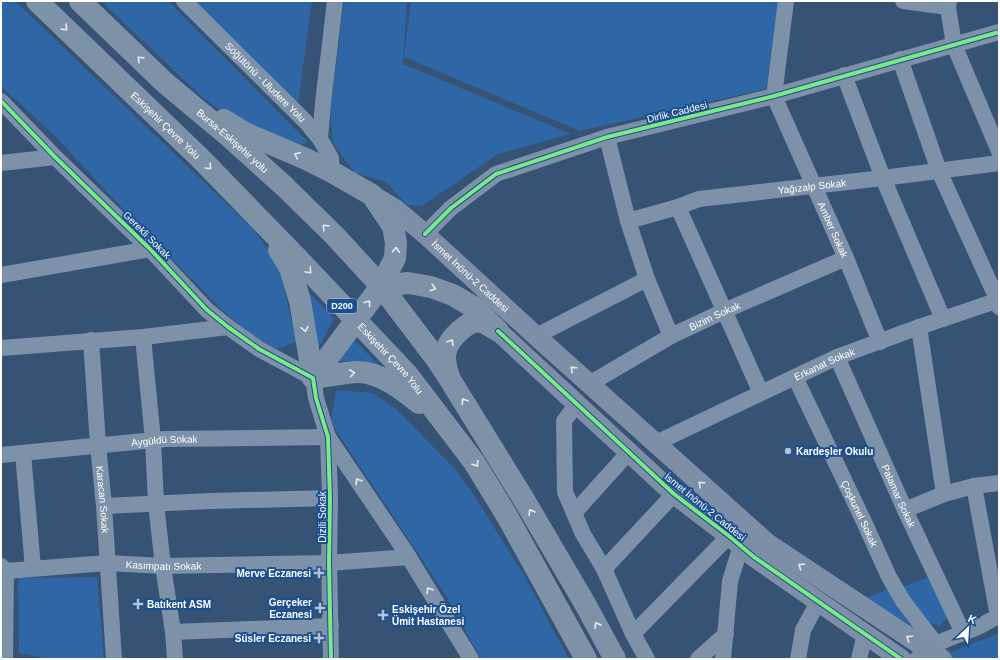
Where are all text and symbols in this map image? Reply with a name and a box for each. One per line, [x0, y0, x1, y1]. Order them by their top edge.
one-way arrow [60, 23, 68, 31]
street label: Söğütönü - Uludere Yolu [223, 40, 308, 124]
one-way arrow [137, 56, 145, 64]
street label: Eskişehir Çevre Yolu [129, 89, 203, 161]
street label: Dirlik Caddesi [646, 99, 708, 125]
street label: Bursa-Eskişehir yolu [195, 106, 271, 175]
one-way arrow [294, 152, 301, 160]
one-way arrow [204, 162, 212, 170]
street label: Yağızalp Sokak [777, 177, 848, 195]
street label: Amber Sokak [816, 200, 851, 260]
street label: Gerekli Sokak [121, 209, 174, 262]
one-way arrow [322, 224, 330, 232]
street label: İsmet İnönü-2 Caddesi [430, 237, 511, 314]
one-way arrow [392, 247, 400, 253]
one-way arrow [304, 266, 311, 273]
one-way arrow [429, 283, 436, 292]
road number: D200 [327, 299, 357, 313]
street label: Bizim Sokak [687, 299, 743, 332]
one-way arrow [363, 300, 371, 307]
street label: Eskişehir Çevre Yolu [356, 321, 426, 396]
one-way arrow [300, 326, 309, 332]
one-way arrow [446, 339, 453, 346]
street label: Erkanat Sokak [792, 345, 857, 382]
one-way arrow [570, 367, 577, 374]
one-way arrow [349, 369, 355, 378]
one-way arrow [461, 398, 468, 405]
street label: Aygüldü Sokak [131, 433, 199, 448]
marker: Kardeşler Okulu [783, 446, 793, 456]
place label: Kardeşler Okulu [796, 446, 873, 457]
one-way arrow [471, 460, 478, 467]
street label: Palamar Sokak [880, 463, 918, 530]
street label: Karacan Sokak [95, 465, 111, 535]
street label: İsmet İnönü-2 Caddesi [662, 470, 748, 543]
one-way arrow [355, 478, 363, 485]
street label: Çoşkunel Sokak [839, 478, 881, 549]
one-way arrow [698, 481, 706, 488]
street label: Dizili Sokak [317, 490, 328, 543]
one-way arrow [529, 509, 536, 516]
street label: Kasımpatı Sokak [125, 559, 202, 572]
one-way arrow [799, 564, 806, 571]
place label: Merve Eczanesi [237, 568, 311, 579]
marker: Merve Eczanesi [314, 568, 324, 578]
one-way arrow [427, 587, 434, 594]
place label: Gerçeker Eczanesi [269, 597, 312, 620]
marker: Batıkent ASM [132, 598, 144, 610]
place label: Batıkent ASM [147, 599, 211, 610]
marker: Gerçeker Eczanesi [315, 603, 325, 613]
place label: Eskişehir Özel Ümit Hastanesi [392, 603, 464, 627]
north arrow [948, 608, 988, 648]
marker: Eskişehir Özel Ümit Hastanesi [377, 609, 389, 621]
text: K [966, 612, 978, 626]
one-way arrow [594, 622, 601, 629]
place label: Süsler Eczanesi [235, 633, 311, 644]
marker: Süsler Eczanesi [314, 633, 324, 643]
one-way arrow [907, 636, 914, 643]

